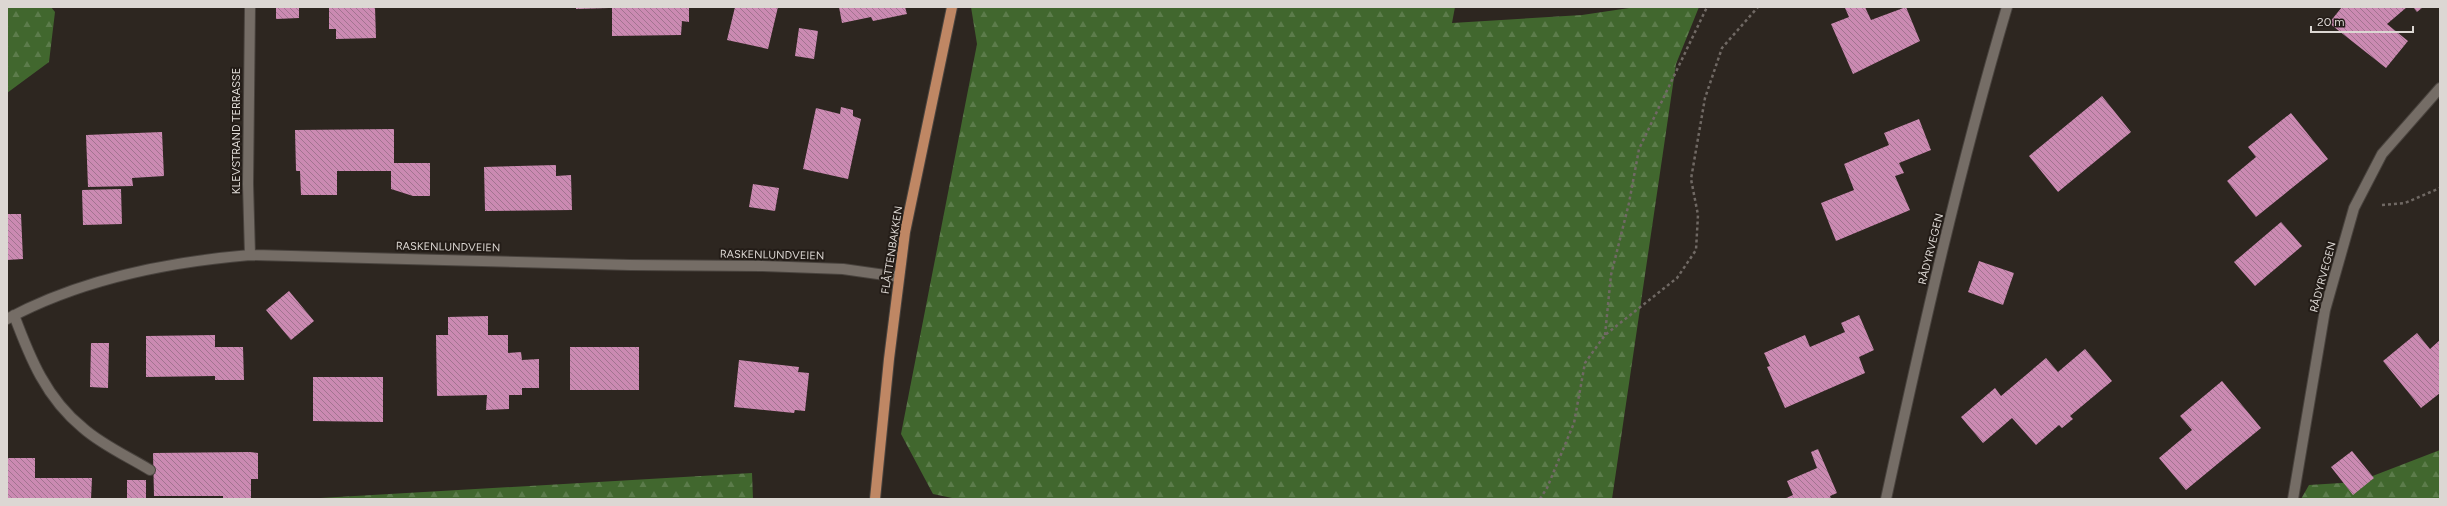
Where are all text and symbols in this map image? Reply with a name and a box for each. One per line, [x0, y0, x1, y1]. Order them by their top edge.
scale bar [2311, 8, 2413, 34]
text: 20 m [2317, 15, 2345, 29]
street label: KLEVSTRAND TERRASSE [230, 68, 243, 194]
street label: FLÅTTENBAKKEN [878, 205, 905, 295]
street label: RÅDYRVEGEN [1915, 212, 1946, 286]
street label: RASKENLUNDVEIEN [396, 240, 500, 254]
street label: RÅDYRVEGEN [2306, 240, 2339, 314]
street label: RASKENLUNDVEIEN [720, 248, 824, 262]

